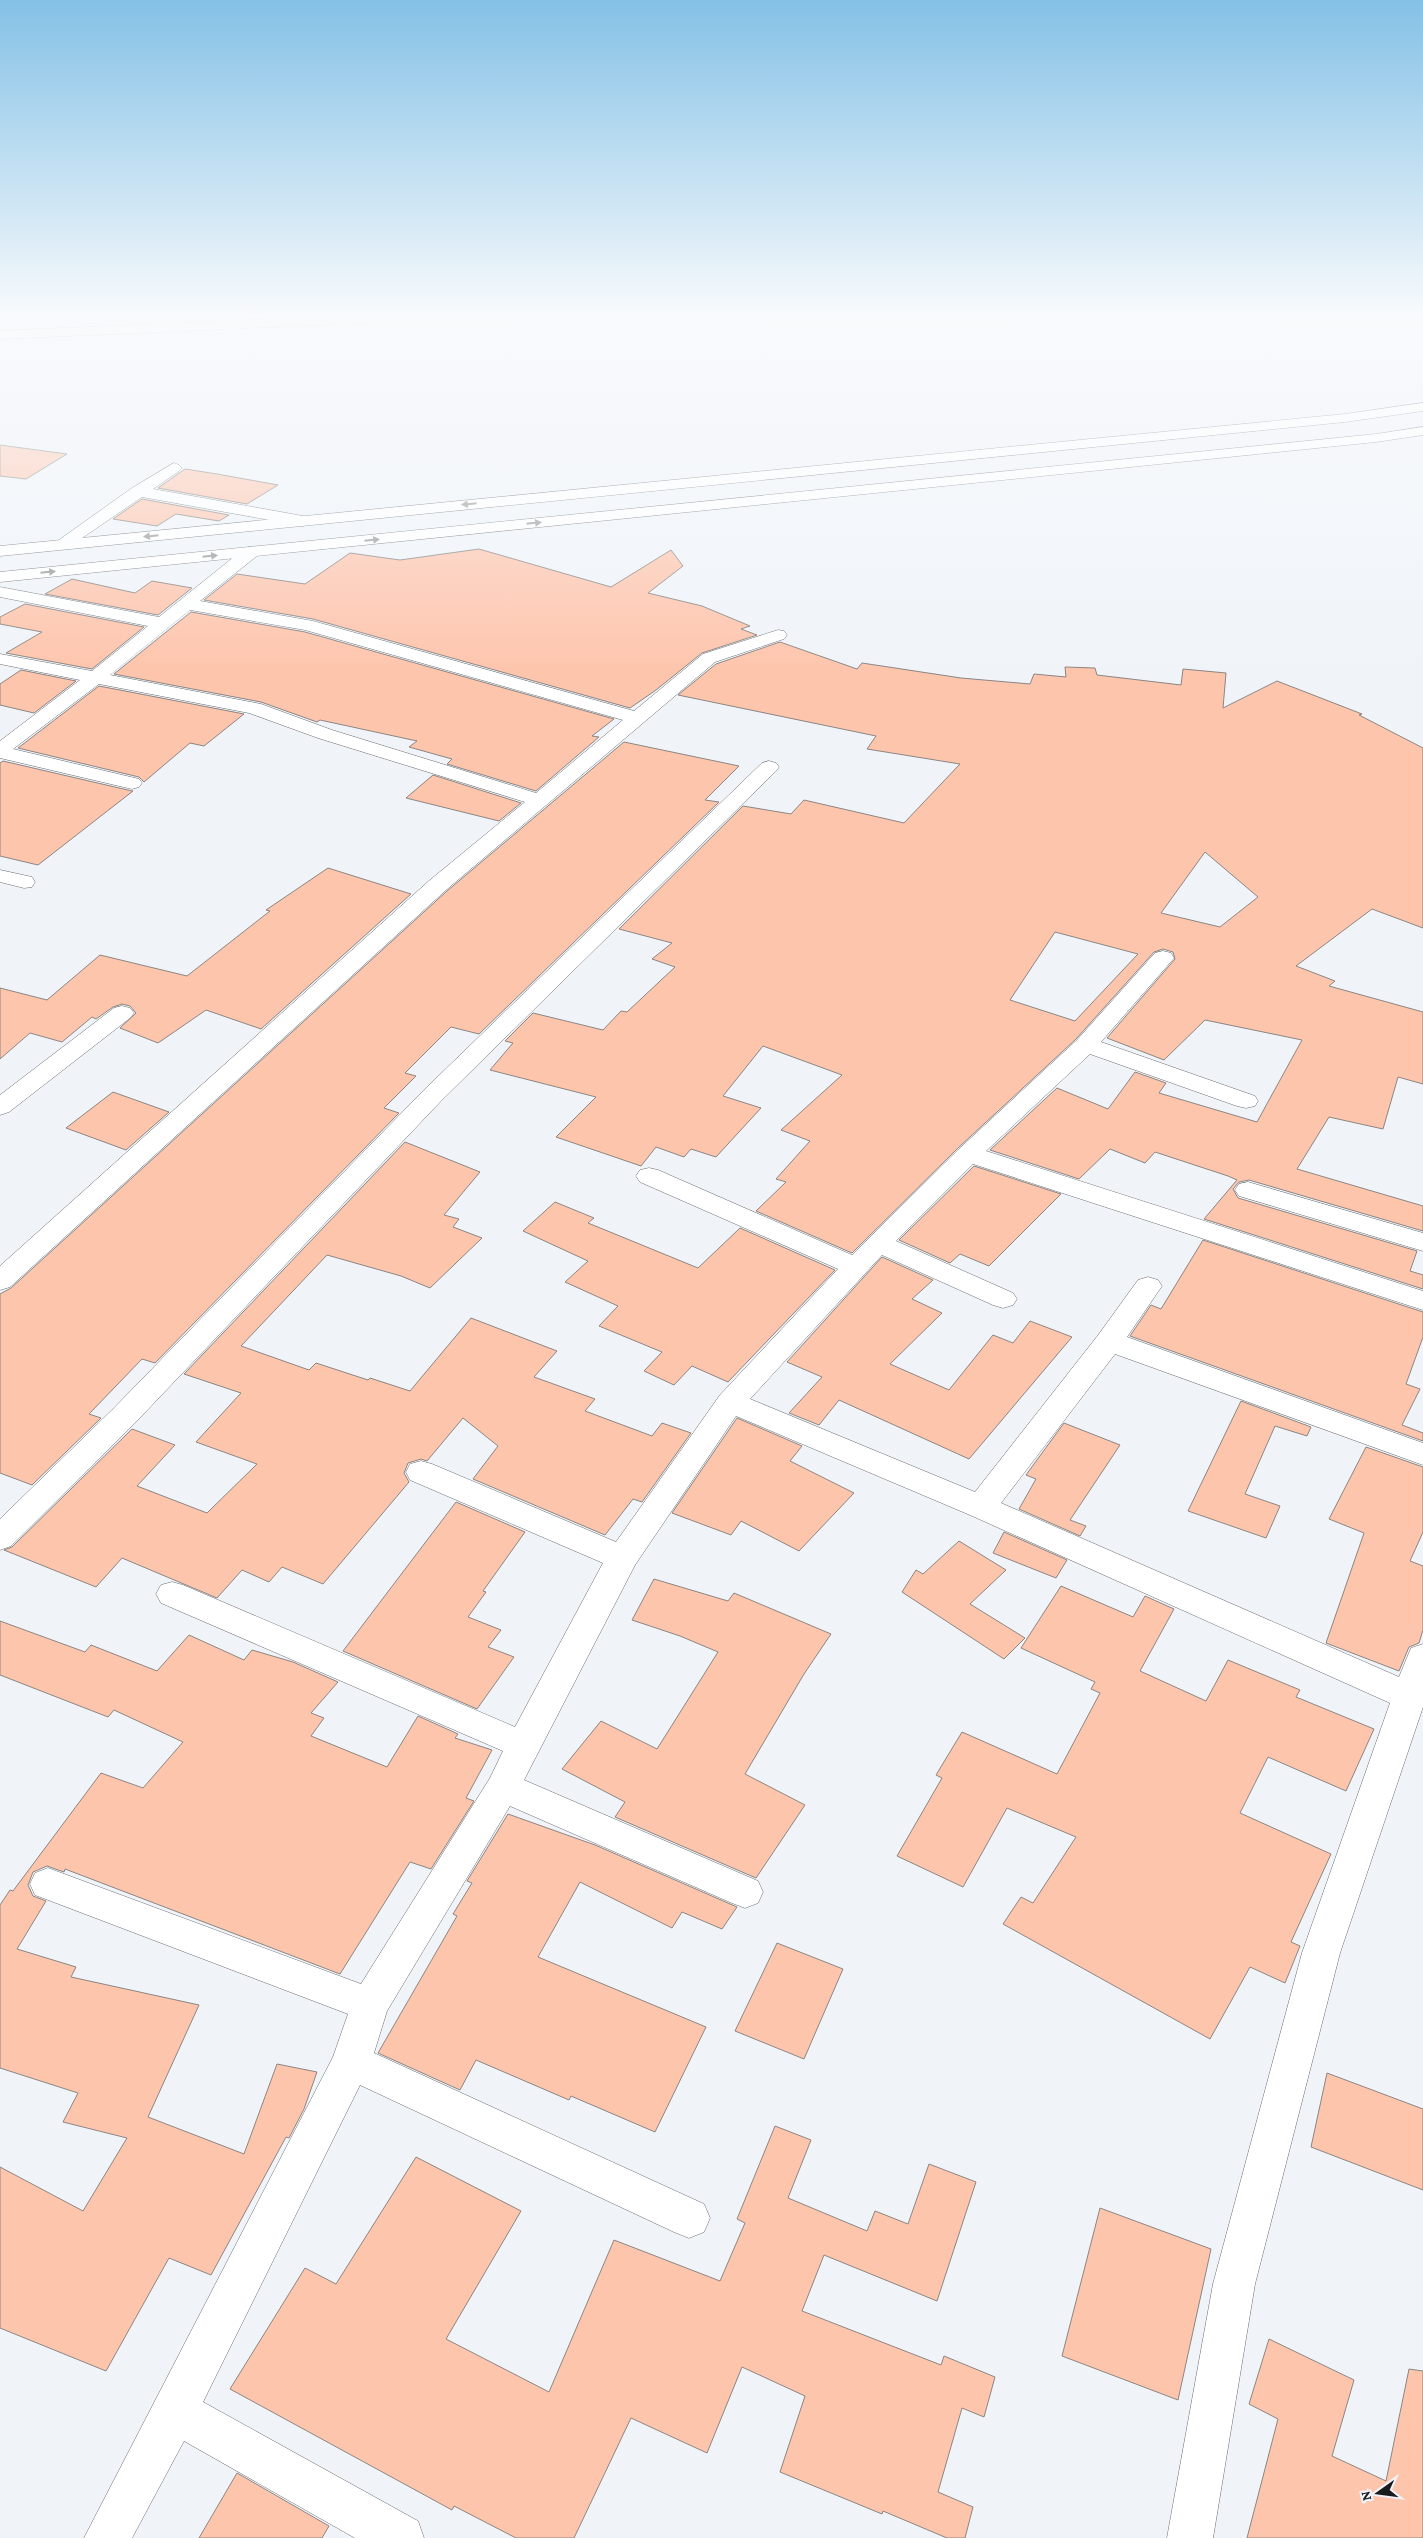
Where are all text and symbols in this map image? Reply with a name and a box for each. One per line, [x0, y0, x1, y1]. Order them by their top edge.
one-way arrow [461, 500, 477, 508]
one-way arrow [526, 519, 542, 527]
one-way arrow [142, 532, 158, 540]
one-way arrow [364, 535, 380, 543]
one-way arrow [202, 552, 218, 560]
one-way arrow [41, 568, 57, 576]
north arrow [1353, 2468, 1403, 2518]
text: N [1356, 2489, 1374, 2503]

